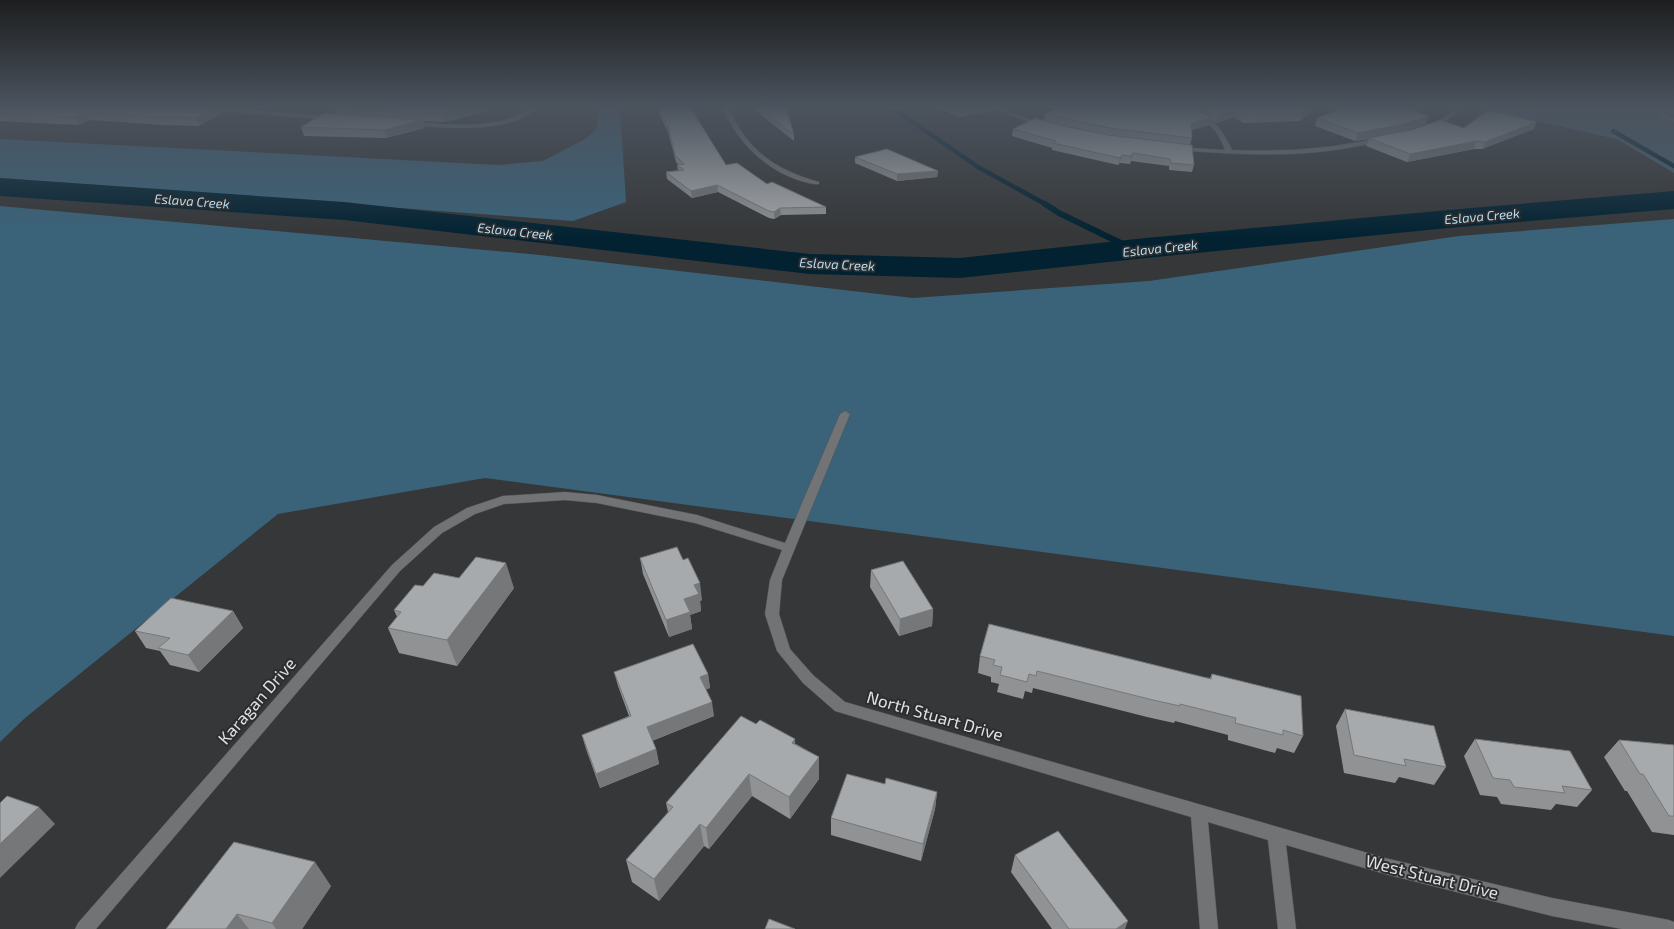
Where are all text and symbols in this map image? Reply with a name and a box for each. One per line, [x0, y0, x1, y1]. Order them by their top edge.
water label: Eslava Creek [154, 190, 230, 212]
water label: Eslava Creek [1444, 205, 1521, 227]
water label: Eslava Creek [477, 219, 554, 243]
water label: Eslava Creek [1122, 236, 1199, 260]
water label: Eslava Creek [799, 254, 875, 274]
street label: Karagan Drive [213, 653, 300, 748]
street label: North Stuart Drive [865, 686, 1006, 744]
street label: West Stuart Drive [1364, 850, 1501, 902]

